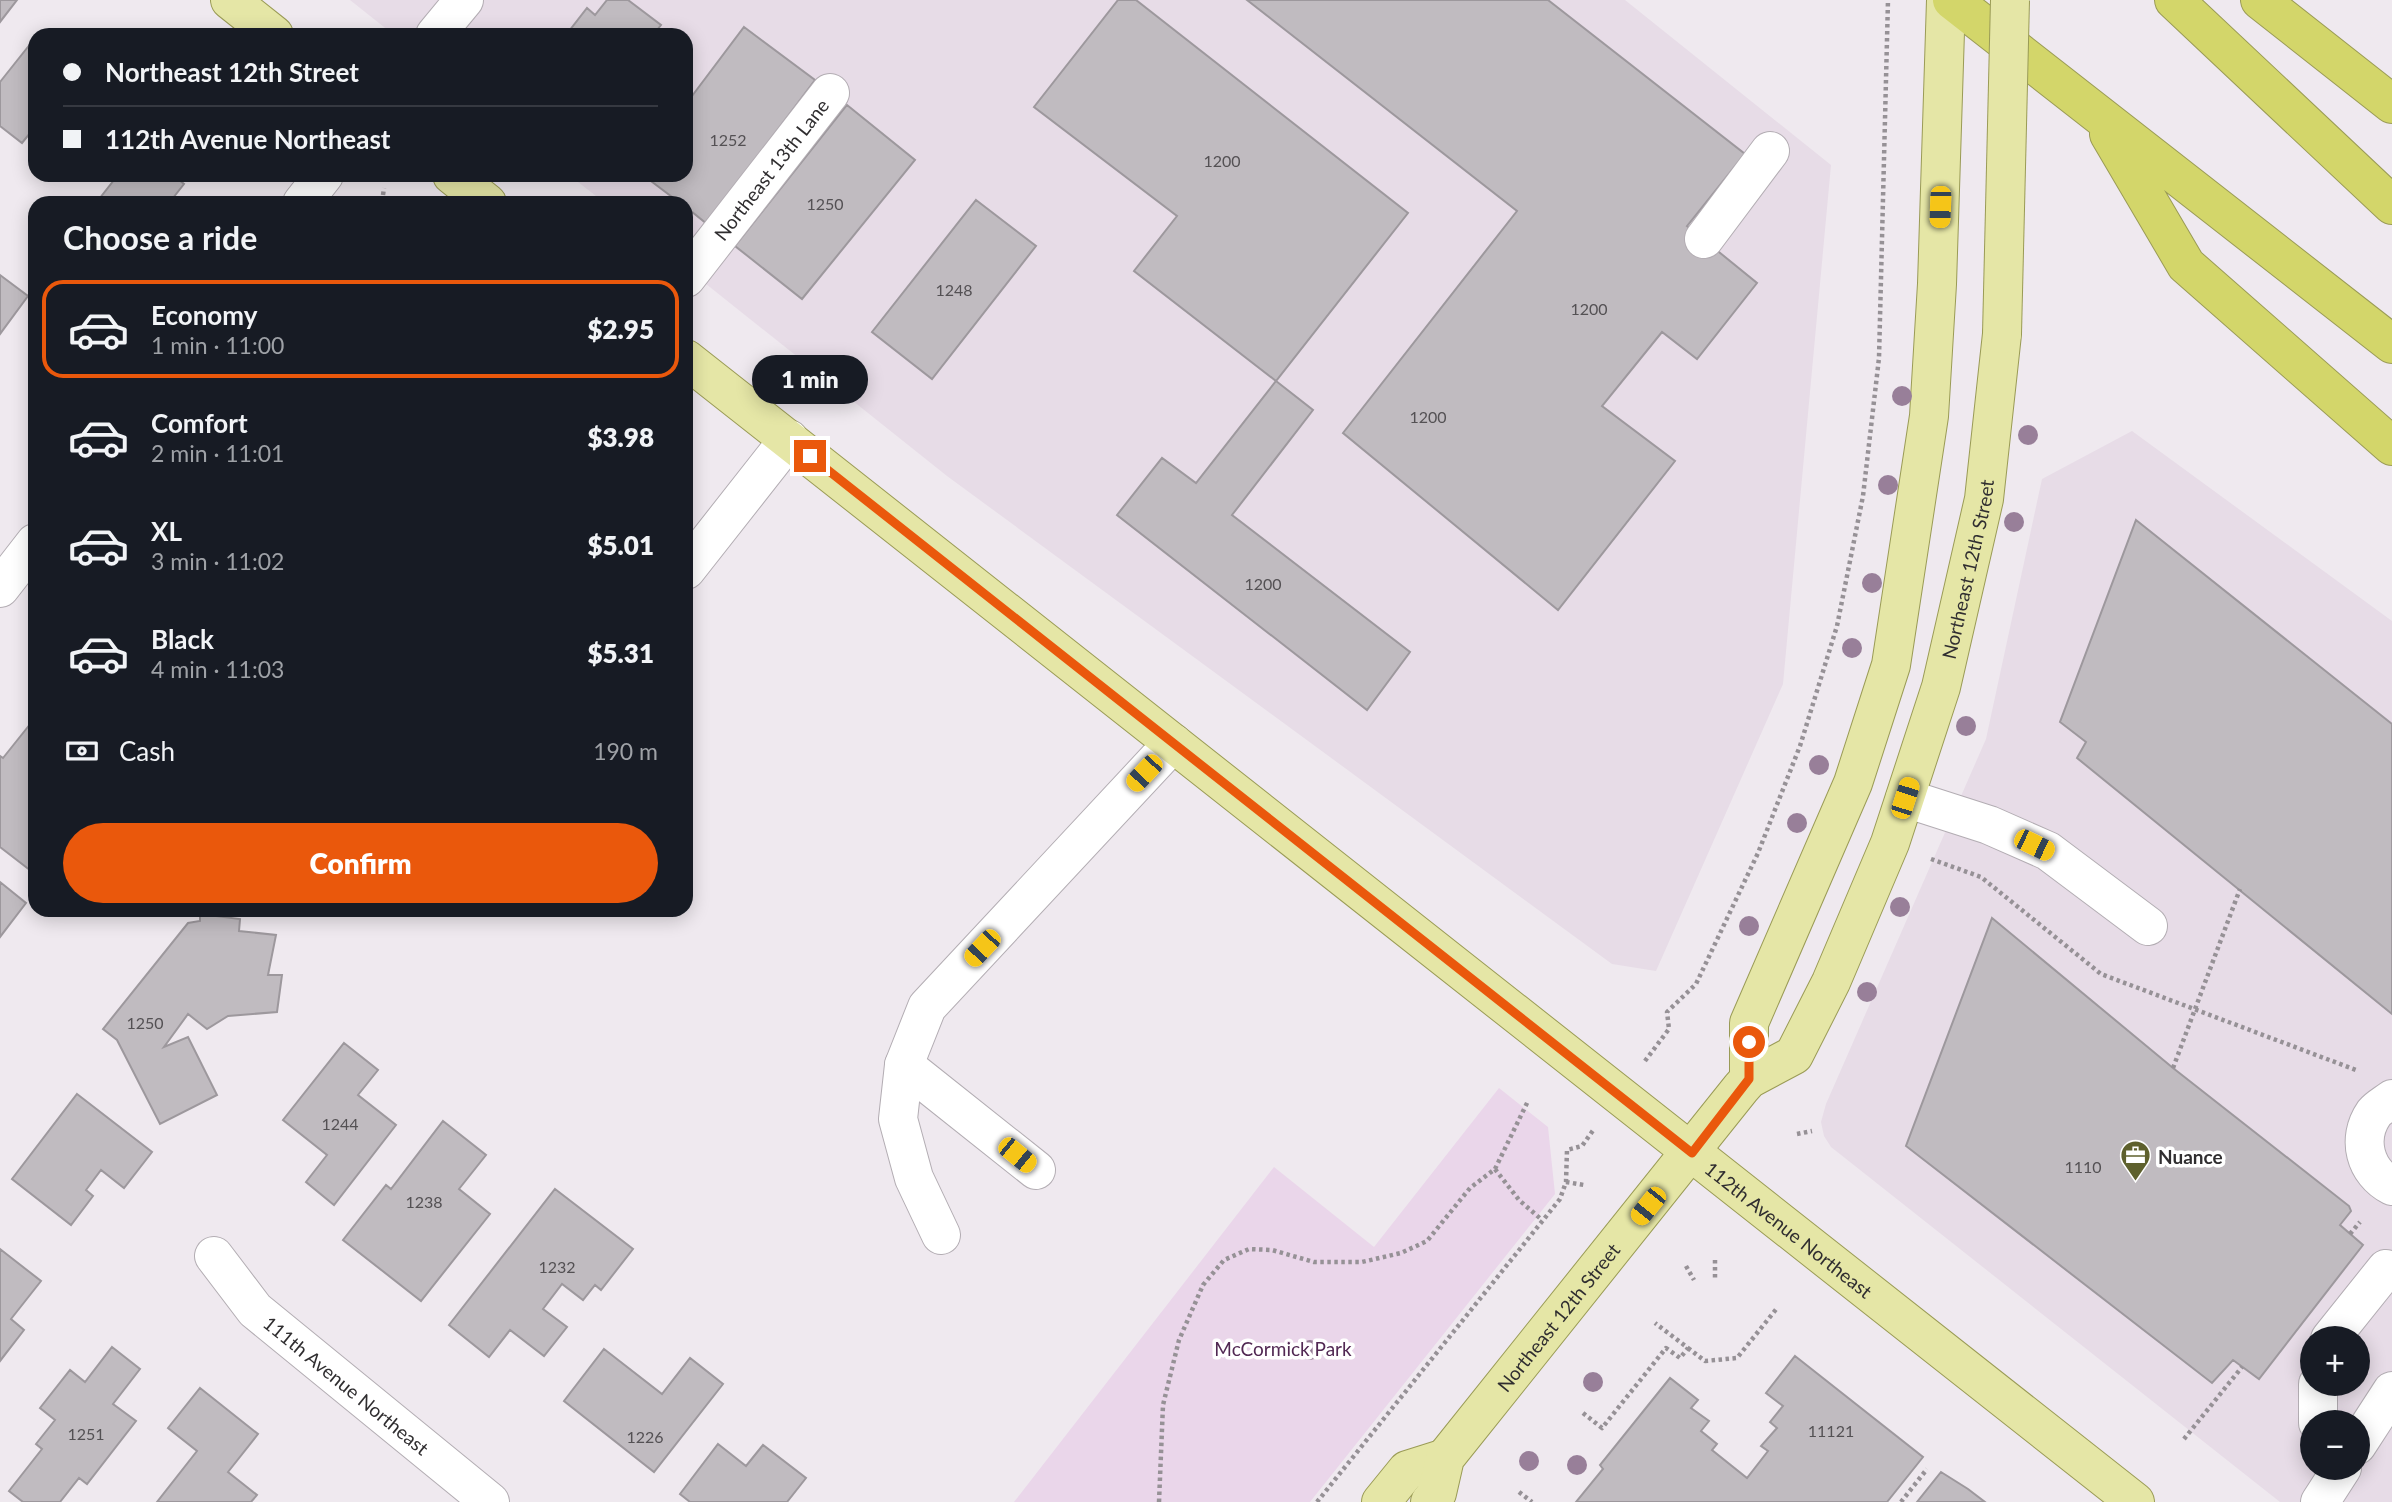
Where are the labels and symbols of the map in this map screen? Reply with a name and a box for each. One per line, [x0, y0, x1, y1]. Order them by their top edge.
street label: Northeast 13th Lane [709, 94, 833, 244]
house number: 1252 [709, 130, 747, 149]
house number: 1200 [1203, 151, 1241, 170]
car [1929, 186, 1952, 228]
house number: 1250 [806, 194, 844, 213]
house number: 1248 [935, 280, 973, 299]
house number: 1200 [1570, 299, 1608, 318]
callout: 1 min [752, 354, 868, 404]
house number: 1200 [1409, 407, 1447, 426]
route end [794, 440, 826, 472]
street label: Northeast 12th Street [1936, 478, 1998, 661]
house number: 1200 [1244, 574, 1282, 593]
car [1122, 750, 1167, 796]
car [1889, 775, 1922, 821]
car [2011, 826, 2058, 864]
car [960, 925, 1005, 971]
house number: 1250 [126, 1013, 164, 1032]
route start [1733, 1026, 1765, 1058]
house number: 1244 [321, 1114, 359, 1133]
car [995, 1134, 1040, 1176]
office icon: Nuance [2118, 1139, 2152, 1183]
place label: Nuance [2158, 1145, 2223, 1168]
street label: 112th Avenue Northeast [1701, 1156, 1877, 1302]
house number: 1110 [2064, 1157, 2102, 1176]
car [1627, 1183, 1670, 1229]
house number: 1238 [405, 1192, 443, 1211]
street label: Northeast 12th Street [1492, 1238, 1624, 1396]
house number: 1232 [538, 1257, 576, 1276]
street label: 111th Avenue Northeast [259, 1311, 434, 1459]
park label: McCormick Park [1214, 1337, 1352, 1360]
house number: 11121 [1808, 1421, 1854, 1440]
house number: 1251 [67, 1424, 105, 1443]
house number: 1226 [626, 1427, 664, 1446]

